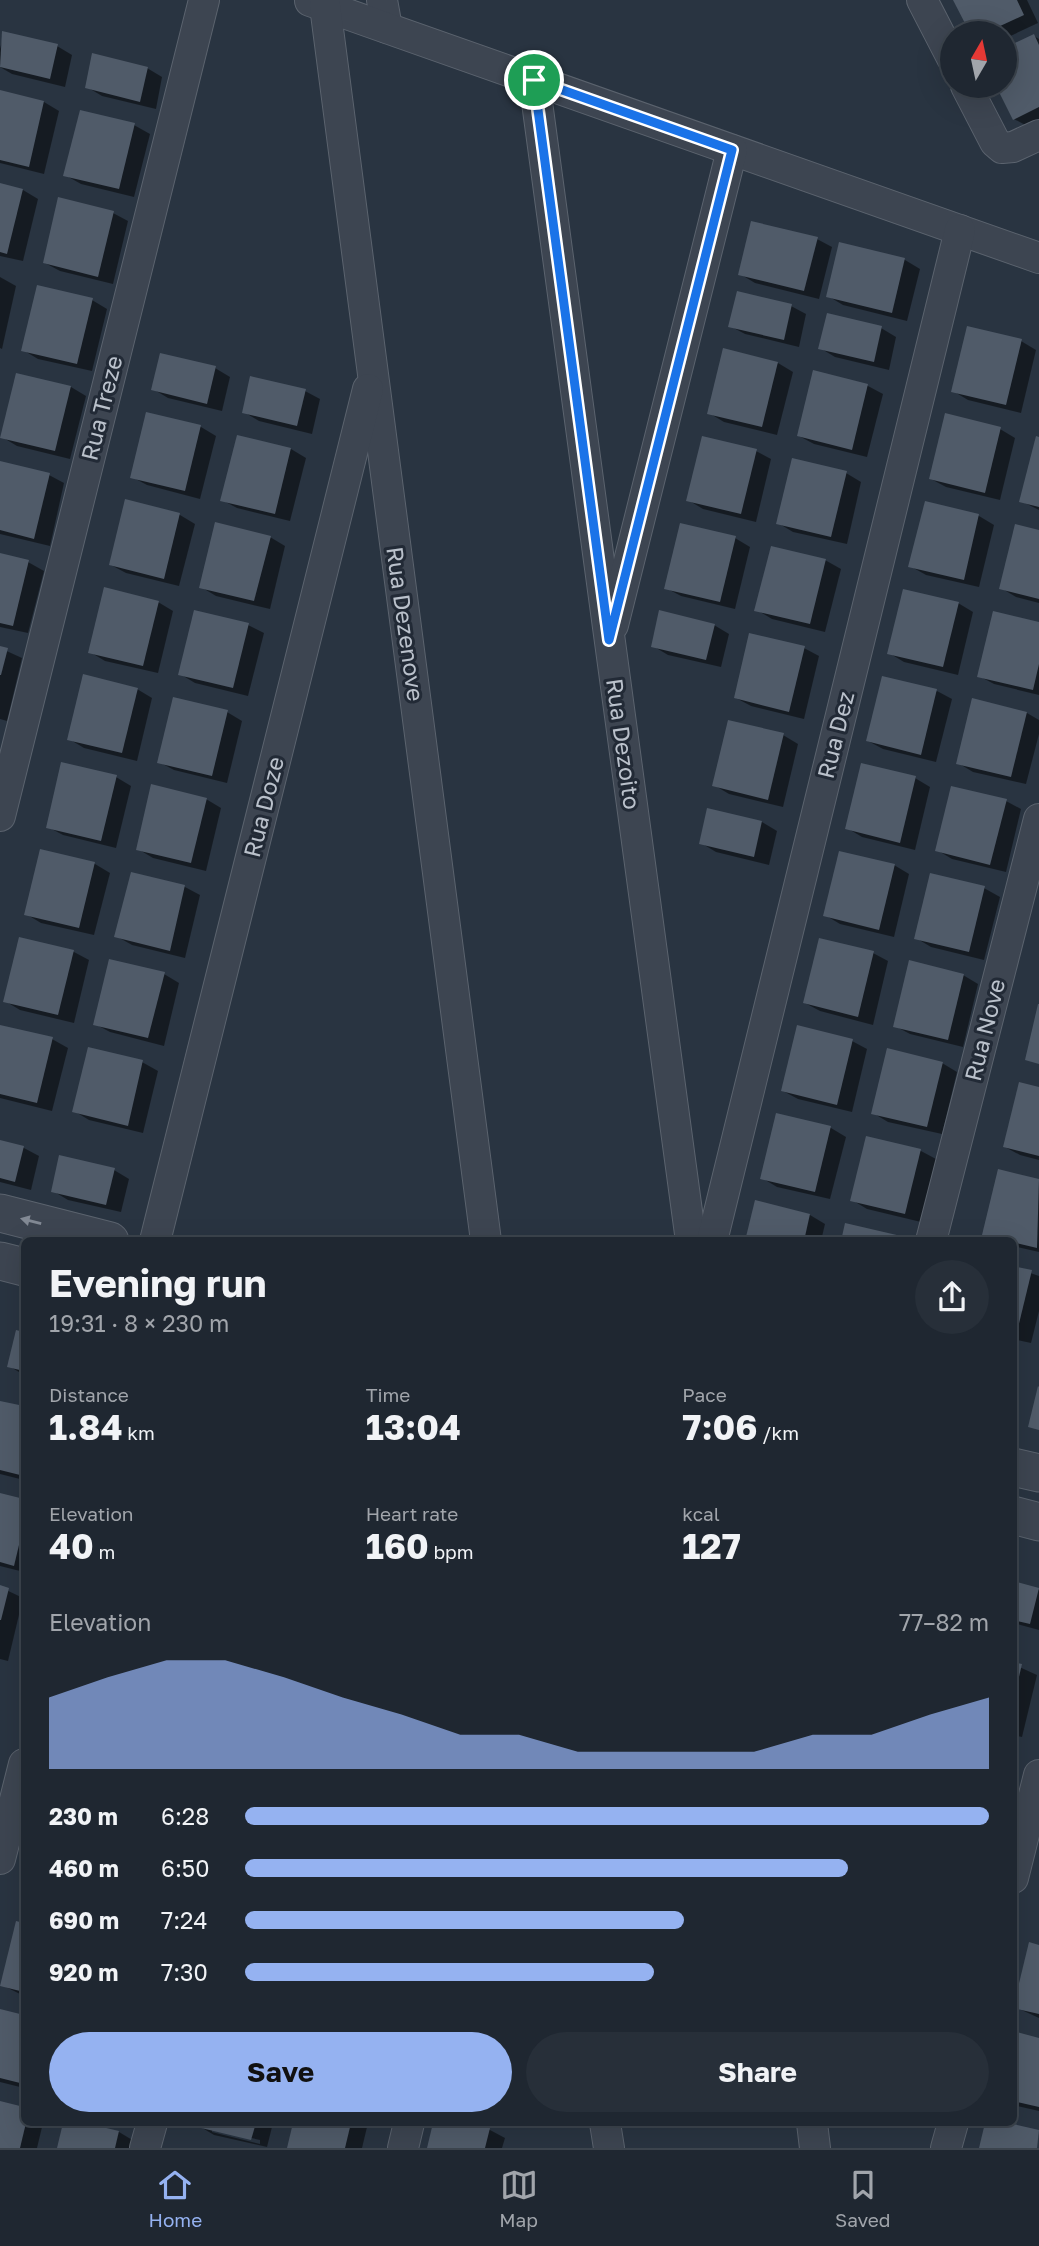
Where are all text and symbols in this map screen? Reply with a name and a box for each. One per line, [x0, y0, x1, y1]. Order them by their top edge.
north arrow [940, 21, 1017, 98]
map controls [940, 21, 1017, 98]
pin [504, 50, 564, 110]
icon: arrive [515, 61, 553, 99]
street label: Rua Treze [74, 352, 128, 463]
street label: Rua Dezenove [381, 545, 431, 703]
street label: Rua Dezoito [601, 677, 647, 811]
street label: Rua Dez [811, 688, 859, 781]
street label: Rua Doze [237, 753, 289, 860]
street label: Rua Nove [958, 976, 1010, 1084]
one-way arrow [20, 1215, 42, 1226]
text: Evening run [49, 1260, 267, 1305]
button: share [915, 1260, 989, 1334]
text: 19:31 · 8 × 230 m [49, 1309, 229, 1337]
text: Distance [49, 1383, 129, 1406]
text: Time [366, 1383, 410, 1406]
text: Pace [682, 1383, 727, 1406]
text: 1.84 [49, 1406, 123, 1448]
text: 13:04 [366, 1406, 461, 1448]
text: 7:06 [682, 1406, 758, 1448]
text: km [123, 1421, 155, 1444]
text: /km [758, 1421, 799, 1444]
text: Elevation [49, 1502, 134, 1525]
text: Heart rate [366, 1502, 458, 1525]
text: kcal [682, 1502, 720, 1525]
text: 40 [49, 1525, 94, 1567]
text: 160 [366, 1525, 429, 1567]
text: 127 [682, 1525, 741, 1567]
text: m [94, 1540, 115, 1563]
text: bpm [429, 1540, 474, 1563]
text: Elevation [49, 1608, 151, 1636]
text: 77–82 m [899, 1608, 989, 1636]
text: 230 m [49, 1802, 118, 1830]
text: 6:28 [161, 1802, 209, 1830]
text: 460 m [49, 1854, 119, 1882]
text: 6:50 [161, 1854, 209, 1882]
text: 690 m [49, 1906, 119, 1934]
text: 7:24 [161, 1906, 207, 1934]
text: 920 m [49, 1958, 118, 1986]
text: 7:30 [161, 1958, 208, 1986]
button: Save [49, 2032, 512, 2112]
button: Share [526, 2032, 989, 2112]
tab: Home [149, 2166, 202, 2231]
tab: Map [499, 2166, 538, 2231]
tab: Saved [835, 2166, 890, 2231]

